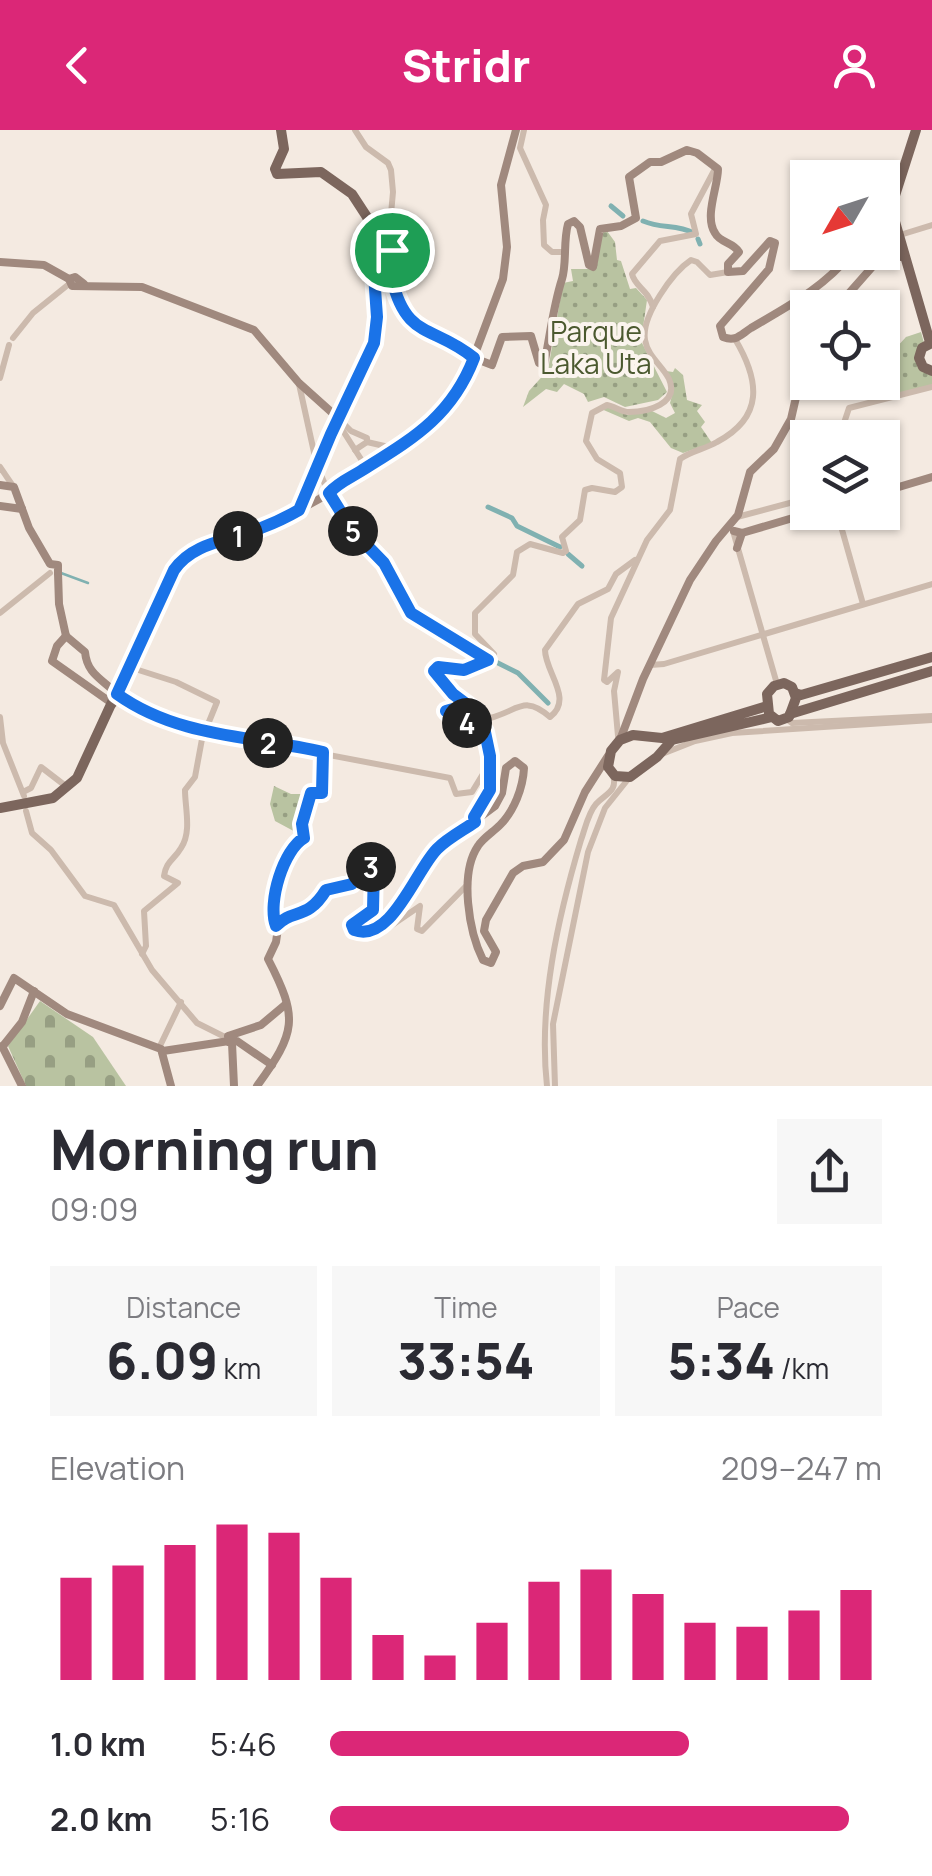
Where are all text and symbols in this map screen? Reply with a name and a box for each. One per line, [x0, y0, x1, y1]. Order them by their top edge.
text: Stridr [402, 34, 530, 96]
icon: back [50, 38, 105, 93]
icon: person [827, 38, 882, 93]
north arrow [790, 160, 900, 270]
map controls [790, 160, 900, 530]
pin [350, 208, 435, 293]
icon: arrive [365, 223, 420, 278]
button: locate [790, 290, 900, 400]
park label: Parque Laka Uta [540, 312, 652, 382]
button: layers [790, 420, 900, 530]
pin: 5 [328, 506, 378, 556]
pin: 1 [213, 511, 263, 561]
text: 5 [345, 512, 361, 550]
text: 1 [232, 517, 244, 555]
pin: 4 [442, 698, 492, 748]
text: 4 [458, 704, 476, 742]
pin: 2 [243, 718, 293, 768]
text: 2 [260, 724, 276, 762]
pin: 3 [346, 842, 396, 892]
text: 3 [363, 848, 379, 886]
text: Morning run [50, 1111, 379, 1187]
button: share [777, 1119, 882, 1224]
text: 09:09 [50, 1187, 138, 1231]
text: Distance [126, 1288, 241, 1326]
text: Time [434, 1288, 498, 1326]
text: Pace [717, 1288, 780, 1326]
text: 6.09 [106, 1326, 218, 1394]
text: 33:54 [397, 1326, 535, 1394]
text: 5:34 [667, 1326, 775, 1394]
text: km [218, 1349, 261, 1387]
text: /km [775, 1349, 829, 1387]
text: Elevation [50, 1446, 185, 1490]
text: 209–247 m [721, 1446, 882, 1490]
text: 1.0 km [50, 1722, 146, 1766]
text: 5:46 [210, 1722, 277, 1766]
text: 2.0 km [50, 1797, 152, 1841]
text: 5:16 [210, 1797, 270, 1841]

